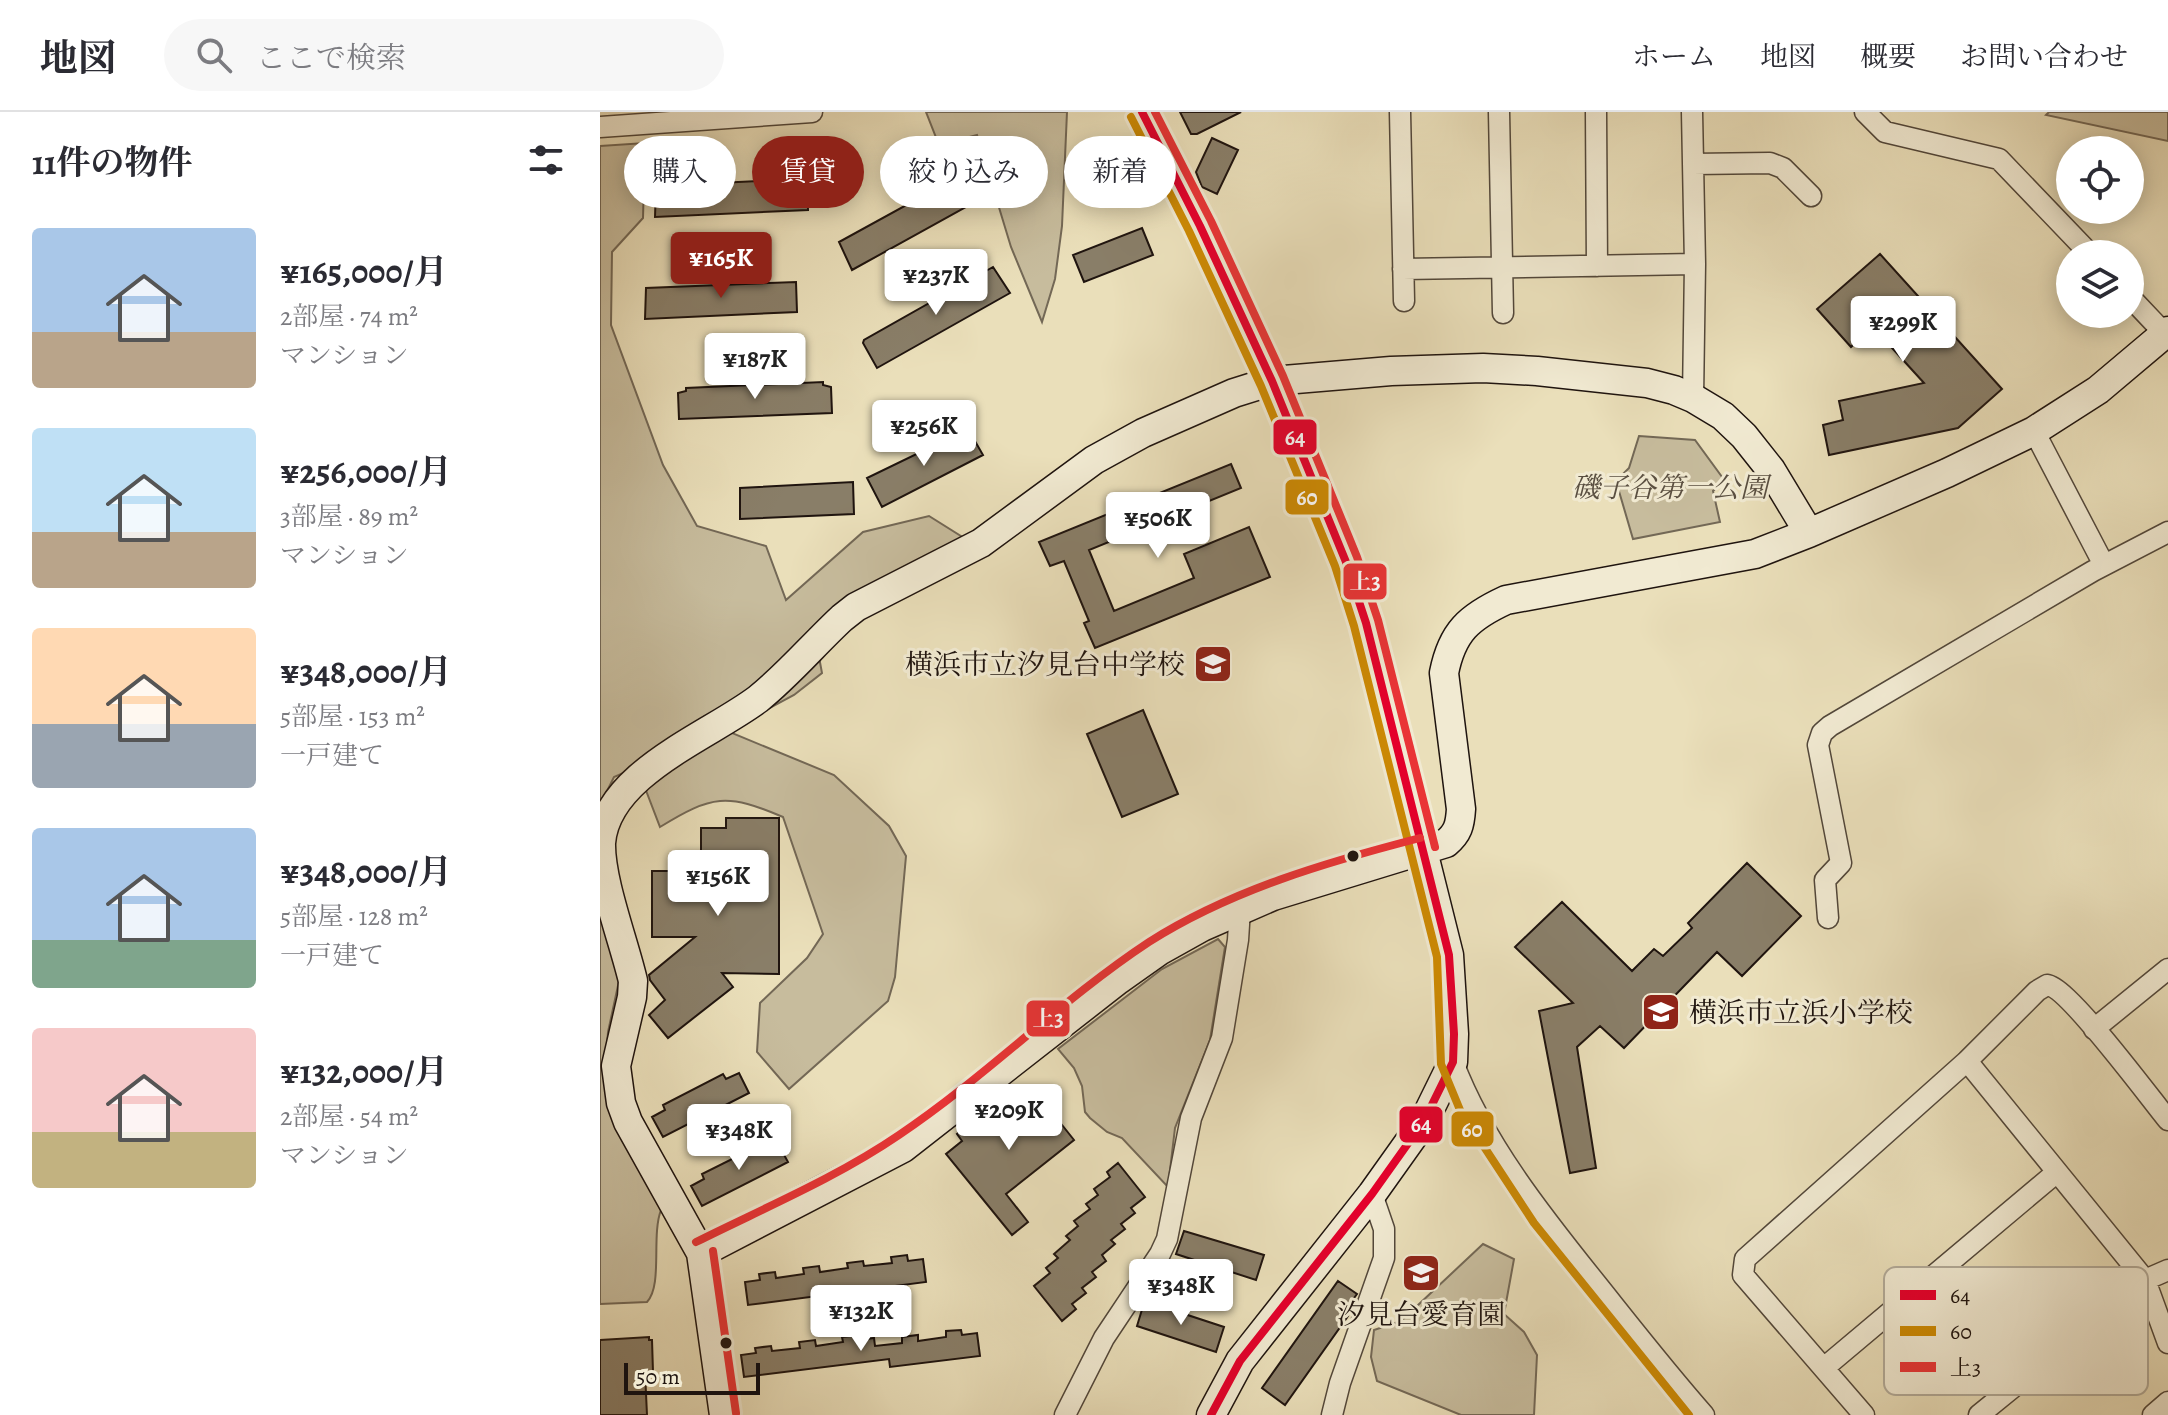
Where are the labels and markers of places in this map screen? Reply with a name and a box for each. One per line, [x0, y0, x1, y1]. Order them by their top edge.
pin: ¥165K [665, 232, 777, 300]
pin: ¥237K [880, 249, 992, 317]
pin: ¥299K [1847, 296, 1959, 364]
pin: ¥187K [699, 333, 811, 401]
pin: ¥256K [868, 400, 980, 468]
pin: ¥506K [1102, 492, 1214, 560]
school or university icon: 横浜市立汐見台中学校 [1192, 643, 1234, 685]
place label: 横浜市立汐見台中学校 [905, 646, 1185, 684]
unlabelled marker [1345, 848, 1361, 864]
pin: ¥156K [662, 850, 774, 918]
school or university icon: 横浜市立浜小学校 [1640, 991, 1682, 1033]
place label: 横浜市立浜小学校 [1689, 994, 1913, 1032]
pin: ¥209K [953, 1084, 1065, 1152]
pin: ¥348K [683, 1104, 795, 1172]
school or university icon: 汐見台愛育園 [1400, 1252, 1442, 1294]
pin: ¥348K [1125, 1259, 1237, 1327]
pin: ¥132K [805, 1285, 917, 1353]
place label: 汐見台愛育園 [1337, 1296, 1505, 1334]
unlabelled marker [718, 1335, 734, 1351]

